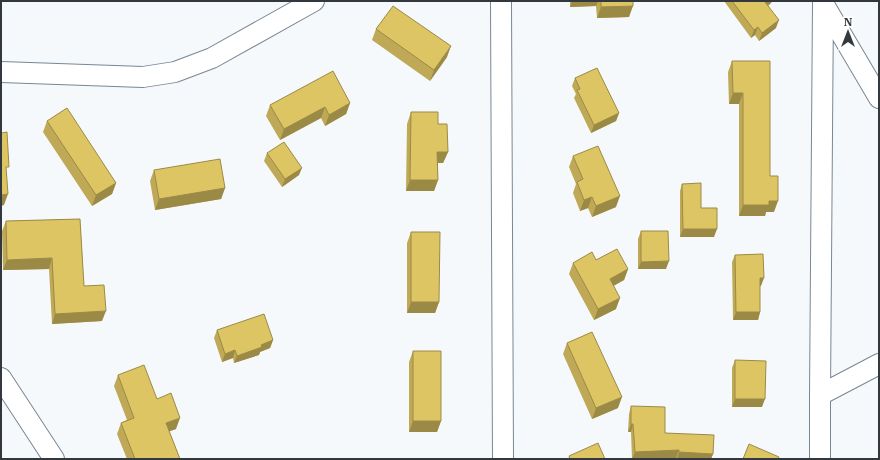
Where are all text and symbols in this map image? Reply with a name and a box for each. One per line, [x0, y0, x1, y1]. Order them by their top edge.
north arrow [828, 12, 868, 52]
text: N [844, 15, 853, 29]

